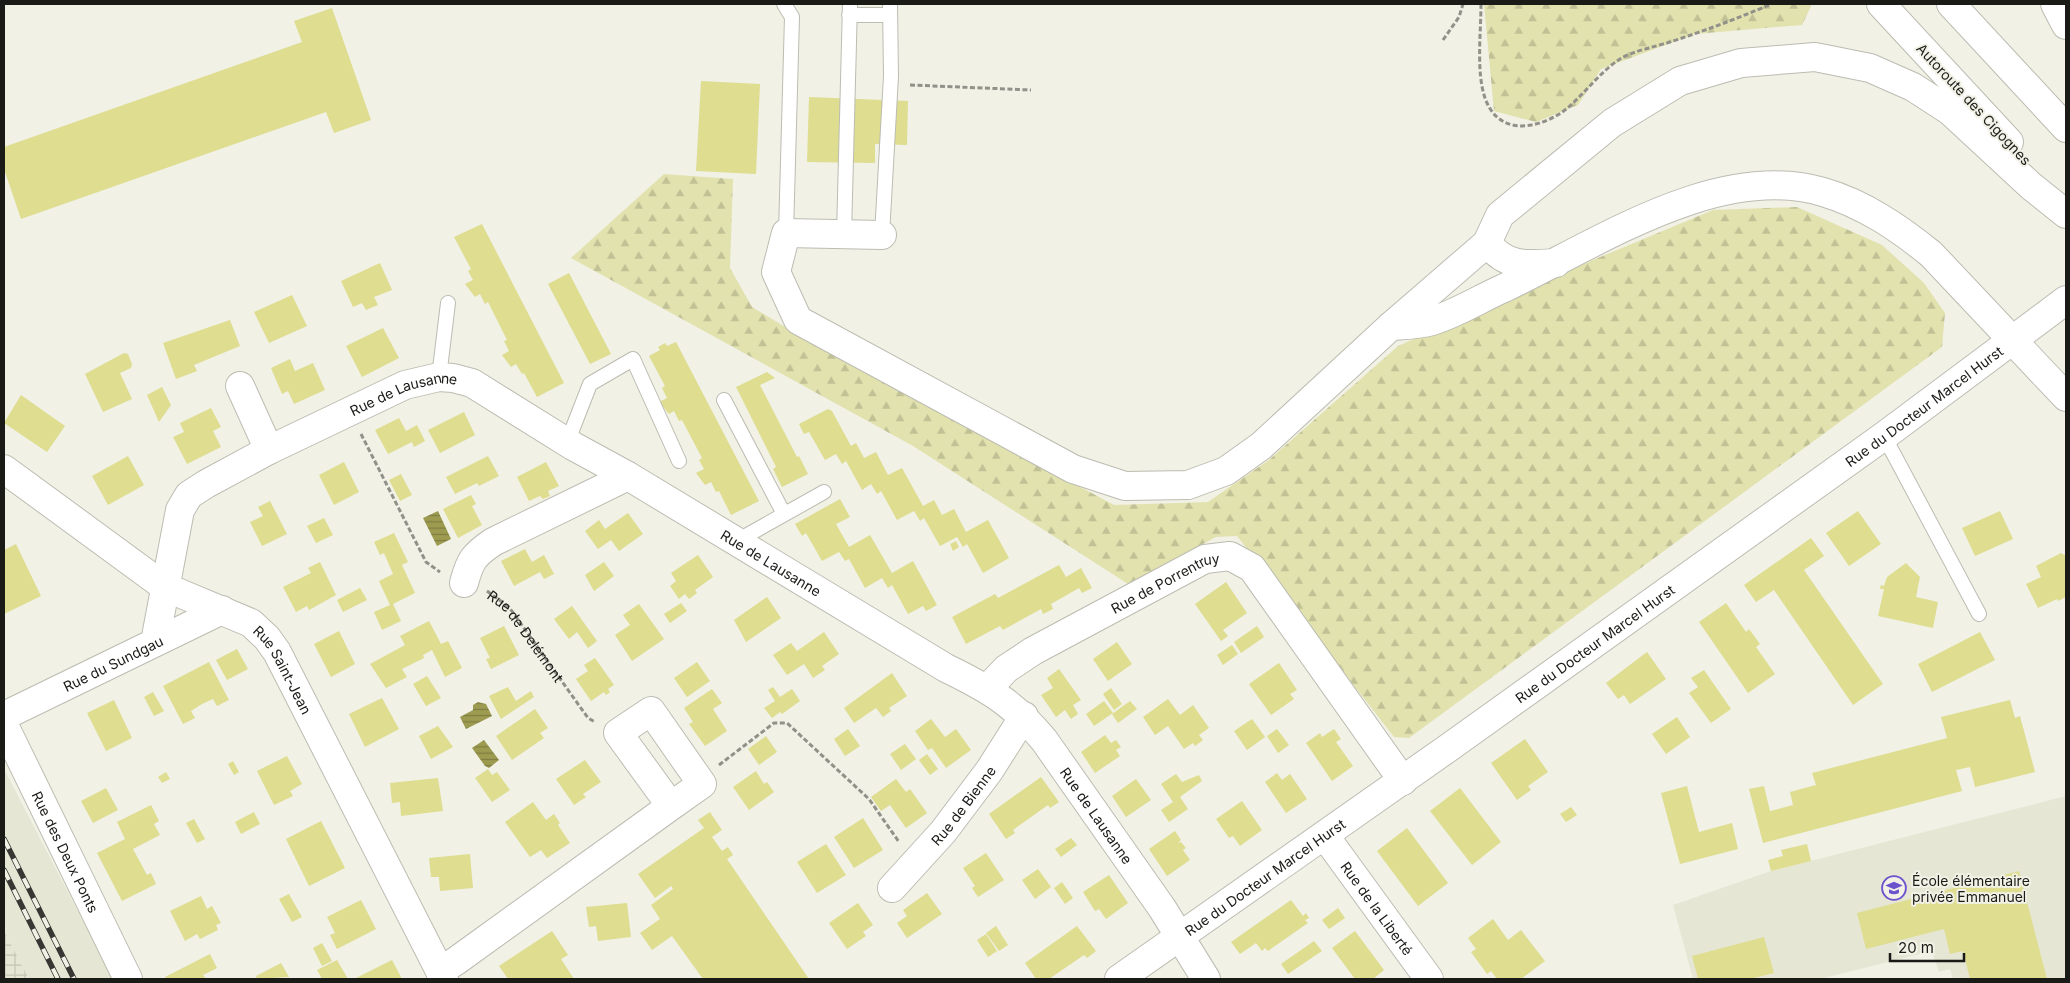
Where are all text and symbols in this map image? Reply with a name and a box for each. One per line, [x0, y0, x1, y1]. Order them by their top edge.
street label: Autoroute des Cigognes [1913, 40, 2035, 168]
street label: Rue du Docteur Marcel Hurst [1842, 342, 2006, 470]
street label: Rue de Lausanne [347, 368, 460, 419]
street label: Rue de Lausanne [718, 526, 824, 599]
street label: Rue de Porrentruy [1108, 549, 1221, 616]
street label: Rue du Docteur Marcel Hurst [1511, 580, 1678, 706]
street label: Rue de Delémont [485, 586, 568, 685]
street label: Rue Saint-Jean [250, 622, 316, 717]
street label: Rue du Sundgau [60, 632, 166, 695]
street label: Rue de Bienne [927, 763, 999, 848]
street label: Rue de Lausanne [1057, 764, 1137, 867]
street label: Rue des Deux Ponts [29, 788, 103, 915]
street label: Rue du Docteur Marcel Hurst [1181, 814, 1348, 939]
street label: Rue de la Liberté [1338, 858, 1417, 958]
place label: École élémentaire privée Emmanuel [1912, 872, 2030, 905]
school or university icon: École élémentaire privée Emmanuel [1881, 875, 1907, 901]
scale bar [1890, 930, 1964, 962]
text: 20 m [1898, 938, 1934, 957]

